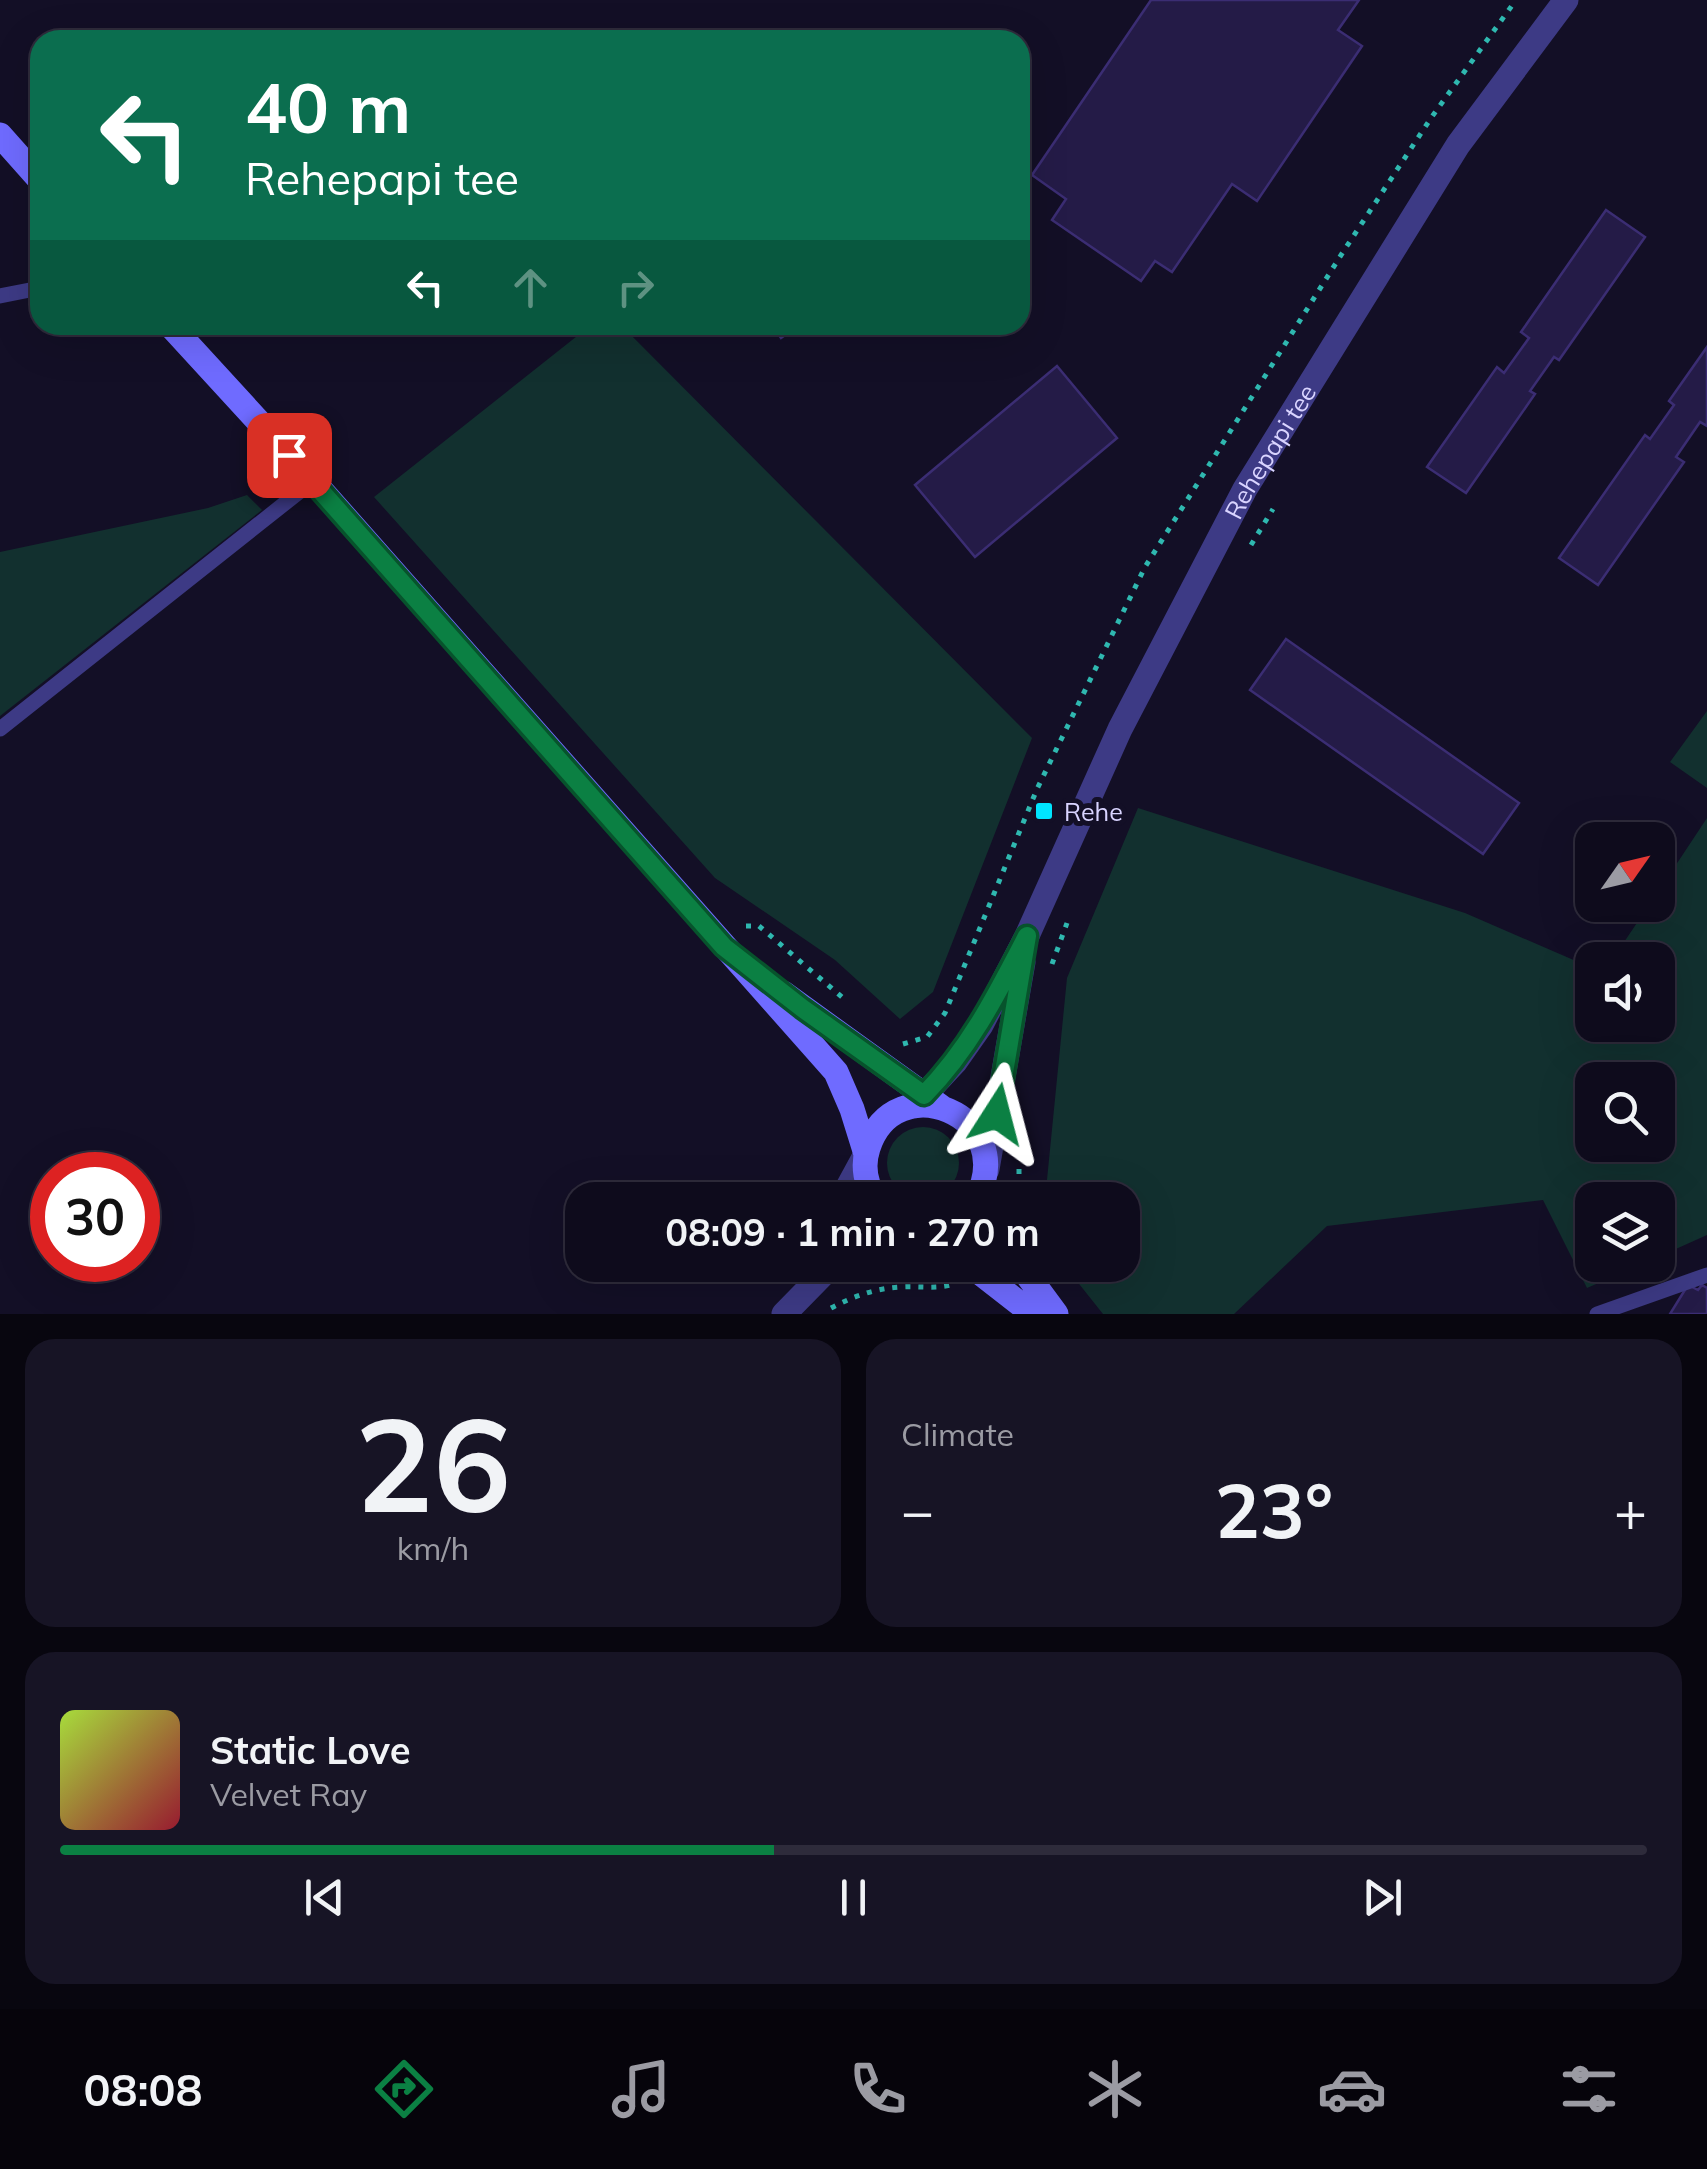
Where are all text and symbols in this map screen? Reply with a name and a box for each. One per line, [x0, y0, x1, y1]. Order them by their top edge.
text: 40 m [245, 63, 411, 151]
icon: left [80, 70, 210, 200]
text: Rehepapi tee [245, 150, 519, 206]
icon: left [398, 260, 453, 315]
icon: ahead [503, 260, 558, 315]
icon: right [608, 260, 663, 315]
street label: Rehepapi tee [1217, 378, 1322, 524]
pin [247, 413, 332, 498]
icon: arrive [262, 428, 317, 483]
place label: Rehe [1064, 796, 1123, 827]
marker: Rehe [1033, 800, 1055, 822]
north arrow [1575, 822, 1675, 922]
map controls [1575, 822, 1675, 1282]
button: sound [1575, 942, 1675, 1042]
position arrow [945, 1062, 1049, 1166]
button: search [1575, 1062, 1675, 1162]
speed limit sign: 30 [30, 1152, 160, 1282]
button: layers [1575, 1182, 1675, 1282]
text: 08:09 · 1 min · 270 m [665, 1208, 1040, 1256]
text: 26 [355, 1381, 511, 1545]
text: Climate [901, 1414, 1014, 1454]
text: 23° [1215, 1463, 1333, 1557]
text: − [901, 1476, 934, 1545]
text: + [1614, 1476, 1647, 1545]
text: km/h [397, 1528, 469, 1568]
text: Static Love [210, 1726, 411, 1774]
text: Velvet Ray [210, 1774, 367, 1814]
icon: previous [297, 1870, 352, 1925]
icon: pause [826, 1870, 881, 1925]
icon: next [1355, 1870, 1410, 1925]
icon: directions [369, 2054, 439, 2124]
icon: music [606, 2054, 676, 2124]
icon: phone [843, 2054, 913, 2124]
icon: climate [1080, 2054, 1150, 2124]
icon: car [1317, 2054, 1387, 2124]
icon: filters [1554, 2054, 1624, 2124]
text: 08:08 [83, 2061, 203, 2117]

